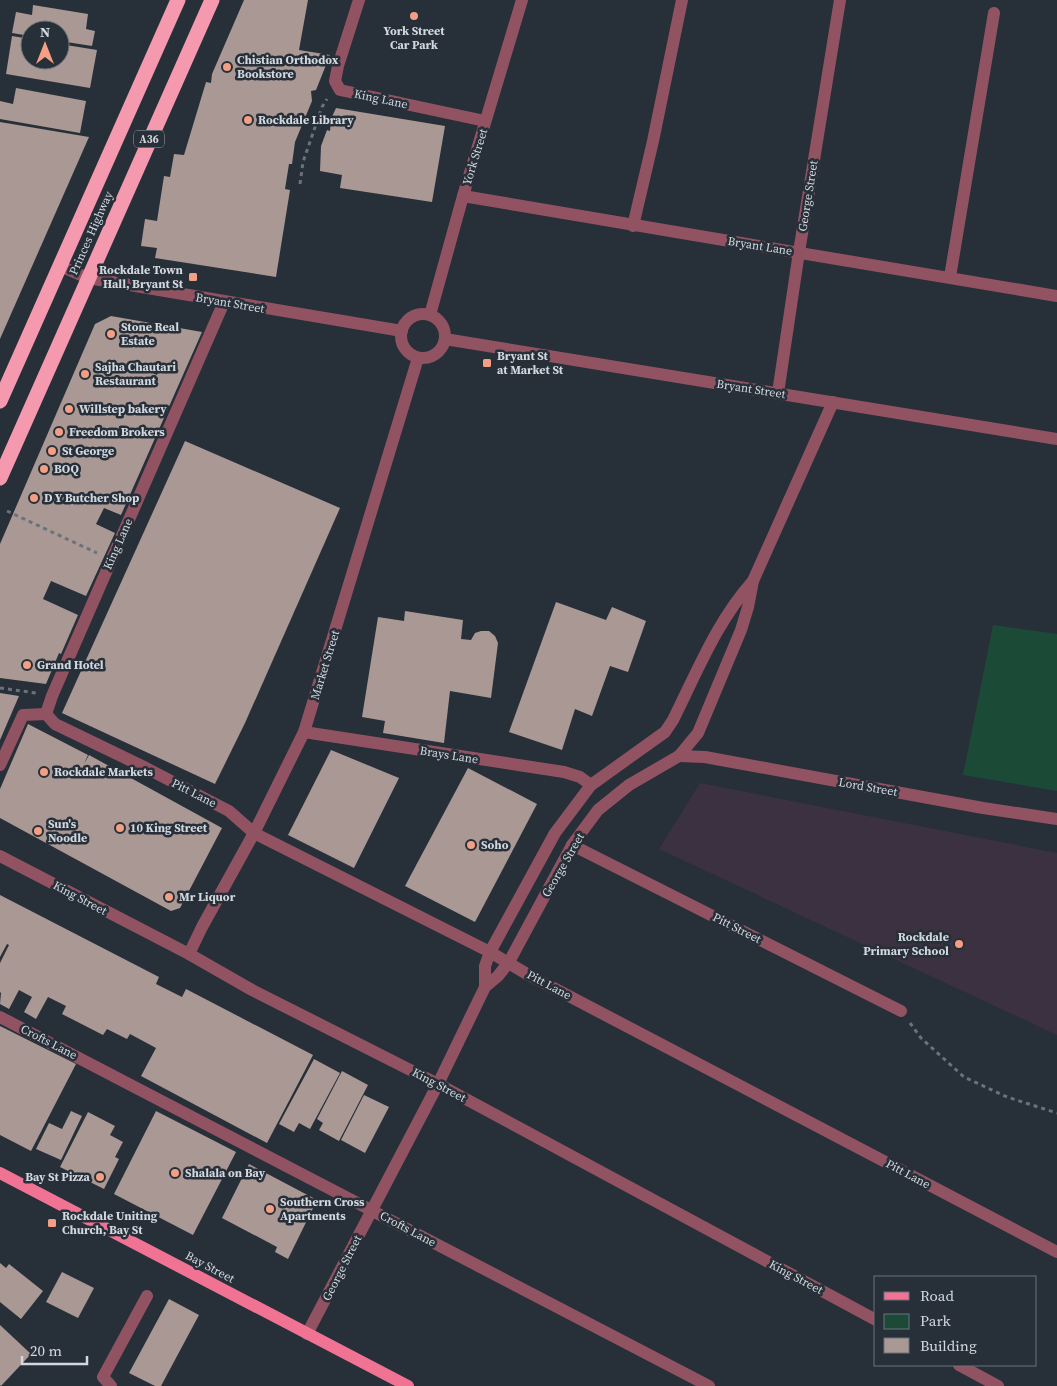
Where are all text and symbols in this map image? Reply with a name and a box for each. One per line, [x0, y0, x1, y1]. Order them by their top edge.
marker: York Street Car Park [408, 10, 420, 22]
north arrow [20, 20, 70, 70]
text: N [40, 22, 50, 42]
place label: York Street Car Park [383, 23, 445, 53]
place label: Chistian Orthodox Bookstore [237, 52, 339, 82]
marker: Chistian Orthodox Bookstore [221, 61, 233, 73]
street label: King Lane [353, 86, 409, 112]
place label: Rockdale Library [258, 112, 354, 128]
marker: Rockdale Library [242, 114, 254, 126]
street label: York Street [459, 127, 491, 187]
road number: A36 [134, 130, 164, 148]
street label: George Street [794, 159, 822, 233]
street label: Princes Highway [65, 188, 117, 277]
street label: Bryant Lane [727, 233, 793, 259]
place label: Rockdale Town Hall, Bryant St [99, 262, 184, 292]
marker: Rockdale Town Hall, Bryant St [187, 271, 199, 283]
street label: Bryant Street [194, 289, 266, 317]
place label: Stone Real Estate [121, 319, 179, 349]
marker: Stone Real Estate [105, 328, 117, 340]
place label: Bryant St at Market St [497, 348, 564, 378]
marker: Bryant St at Market St [481, 357, 493, 369]
place label: Sajha Chautari Restaurant [95, 359, 176, 389]
marker: Sajha Chautari Restaurant [79, 368, 91, 380]
street label: Bryant Street [715, 376, 787, 402]
place label: Willstep bakery [79, 401, 167, 417]
marker: Willstep bakery [63, 403, 75, 415]
place label: Freedom Brokers [69, 424, 165, 440]
marker: Freedom Brokers [53, 426, 65, 438]
place label: St George [62, 443, 114, 459]
marker: St George [46, 445, 58, 457]
place label: BOQ [54, 461, 79, 477]
marker: BOQ [38, 463, 50, 475]
place label: D Y Butcher Shop [44, 490, 139, 506]
marker: D Y Butcher Shop [28, 492, 40, 504]
street label: King Lane [100, 516, 136, 572]
street label: Market Street [307, 628, 343, 702]
place label: Grand Hotel [37, 657, 104, 673]
marker: Grand Hotel [21, 659, 33, 671]
street label: Brays Lane [419, 742, 479, 768]
place label: Rockdale Markets [54, 764, 153, 780]
marker: Rockdale Markets [38, 766, 50, 778]
street label: Lord Street [837, 774, 899, 800]
street label: Pitt Lane [169, 775, 219, 811]
place label: Sun's Noodle [48, 816, 87, 846]
place label: 10 King Street [130, 820, 208, 836]
marker: 10 King Street [114, 822, 126, 834]
marker: Sun's Noodle [32, 825, 44, 837]
street label: George Street [538, 830, 588, 900]
place label: Soho [481, 837, 509, 853]
marker: Soho [465, 839, 477, 851]
street label: King Street [50, 877, 110, 919]
place label: Mr Liquor [179, 889, 236, 905]
marker: Mr Liquor [163, 891, 175, 903]
street label: Pitt Street [710, 909, 764, 947]
place label: Rockdale Primary School [863, 929, 949, 959]
marker: Rockdale Primary School [953, 938, 965, 950]
street label: Pitt Lane [524, 967, 574, 1003]
street label: Crofts Lane [18, 1021, 80, 1063]
street label: King Street [409, 1064, 469, 1106]
street label: Pitt Lane [883, 1156, 933, 1192]
place label: Shalala on Bay [185, 1165, 266, 1181]
marker: Shalala on Bay [169, 1167, 181, 1179]
place label: Bay St Pizza [25, 1169, 91, 1185]
marker: Bay St Pizza [94, 1171, 106, 1183]
place label: Southern Cross Apartments [280, 1194, 365, 1224]
marker: Southern Cross Apartments [264, 1203, 276, 1215]
place label: Rockdale Uniting Church, Bay St [62, 1208, 158, 1238]
street label: Crofts Lane [377, 1208, 439, 1250]
marker: Rockdale Uniting Church, Bay St [46, 1217, 58, 1229]
street label: George Street [319, 1232, 365, 1304]
street label: Bay Street [183, 1247, 237, 1287]
street label: King Street [766, 1256, 826, 1298]
legend [874, 1276, 1037, 1366]
text: Road [920, 1285, 954, 1306]
text: Park [920, 1310, 952, 1331]
scale bar [22, 1334, 88, 1366]
text: Building [920, 1335, 977, 1356]
text: 20 m [30, 1340, 62, 1361]

